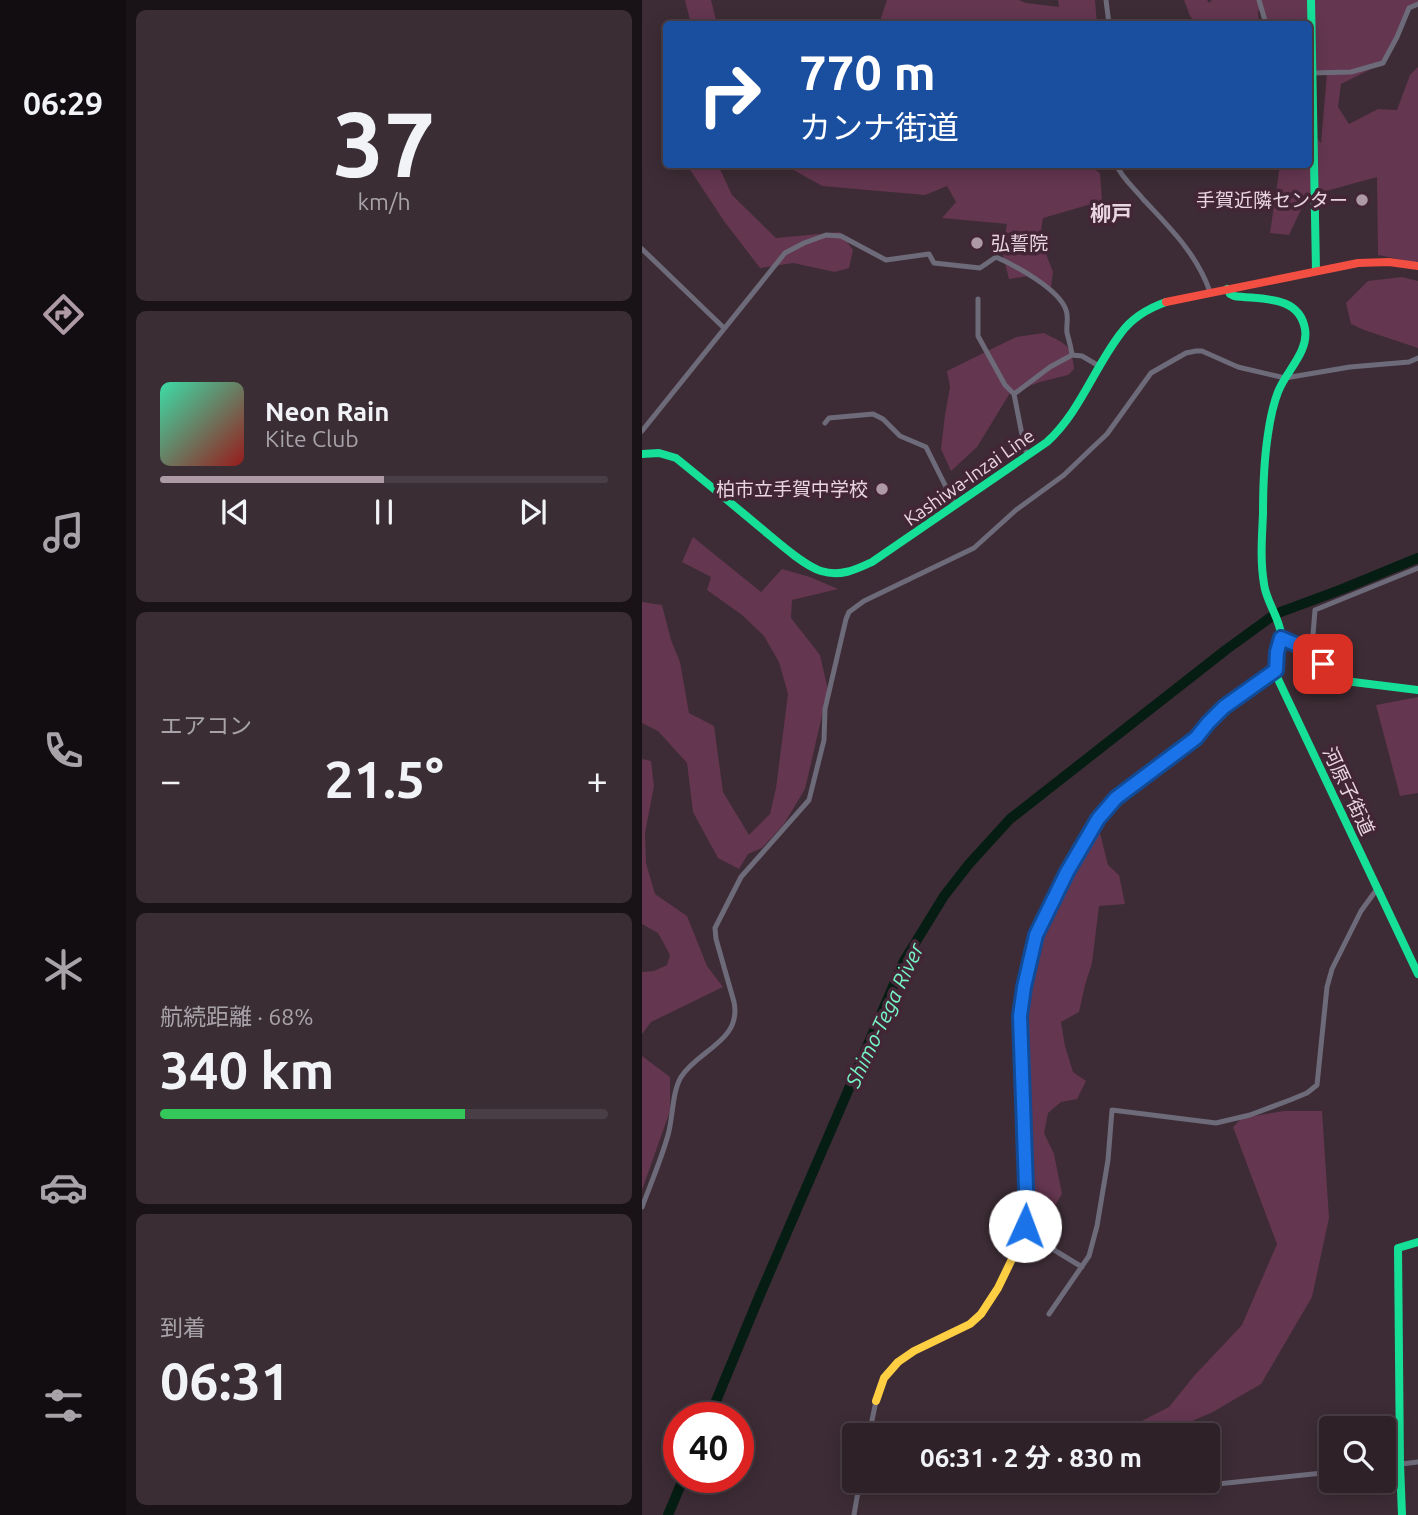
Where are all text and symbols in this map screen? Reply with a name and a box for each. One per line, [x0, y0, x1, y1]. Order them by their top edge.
text: 770 m [799, 44, 936, 99]
icon: right [684, 49, 775, 140]
text: 06:29 [23, 85, 103, 121]
text: 37 [333, 92, 435, 194]
text: カンナ街道 [799, 109, 959, 145]
text: km/h [357, 189, 411, 214]
place label: 手賀近隣センター [1196, 189, 1348, 211]
marker: 手賀近隣センター [1354, 192, 1370, 208]
district label: 柳戸 [1090, 201, 1132, 225]
place label: 弘誓院 [991, 232, 1048, 254]
marker: 弘誓院 [969, 235, 985, 251]
icon: directions [39, 290, 88, 339]
text: Neon Rain [265, 397, 390, 426]
street label: Kashiwa-Inzai Line [900, 424, 1038, 530]
text: Kite Club [265, 426, 359, 451]
place label: 柏市立手賀中学校 [716, 478, 868, 500]
marker: 柏市立手賀中学校 [874, 481, 890, 497]
icon: previous [216, 493, 254, 531]
icon: pause [365, 493, 403, 531]
icon: next [514, 493, 552, 531]
icon: music [39, 508, 88, 557]
pin [1293, 634, 1353, 694]
icon: arrive [1304, 645, 1342, 683]
text: エアコン [160, 713, 252, 738]
icon: phone [39, 726, 88, 775]
street label: 河原子街道 [1319, 743, 1379, 839]
text: 21.5° [324, 750, 444, 808]
text: − [160, 759, 181, 801]
text: + [587, 759, 608, 801]
water label: Shimo-Tega River [840, 938, 928, 1092]
icon: climate [39, 945, 88, 994]
text: 航続距離 · 68% [160, 1004, 313, 1029]
text: 340 km [160, 1041, 334, 1099]
icon: car [39, 1163, 88, 1212]
position arrow [988, 1189, 1062, 1263]
text: 到着 [160, 1315, 206, 1340]
text: 06:31 [160, 1352, 290, 1410]
icon: filters [39, 1381, 88, 1430]
speed limit sign: 40 [663, 1402, 754, 1493]
map controls [1319, 1416, 1396, 1493]
button: search [1319, 1416, 1396, 1493]
text: 06:31 · 2 分 · 830 m [920, 1443, 1142, 1472]

